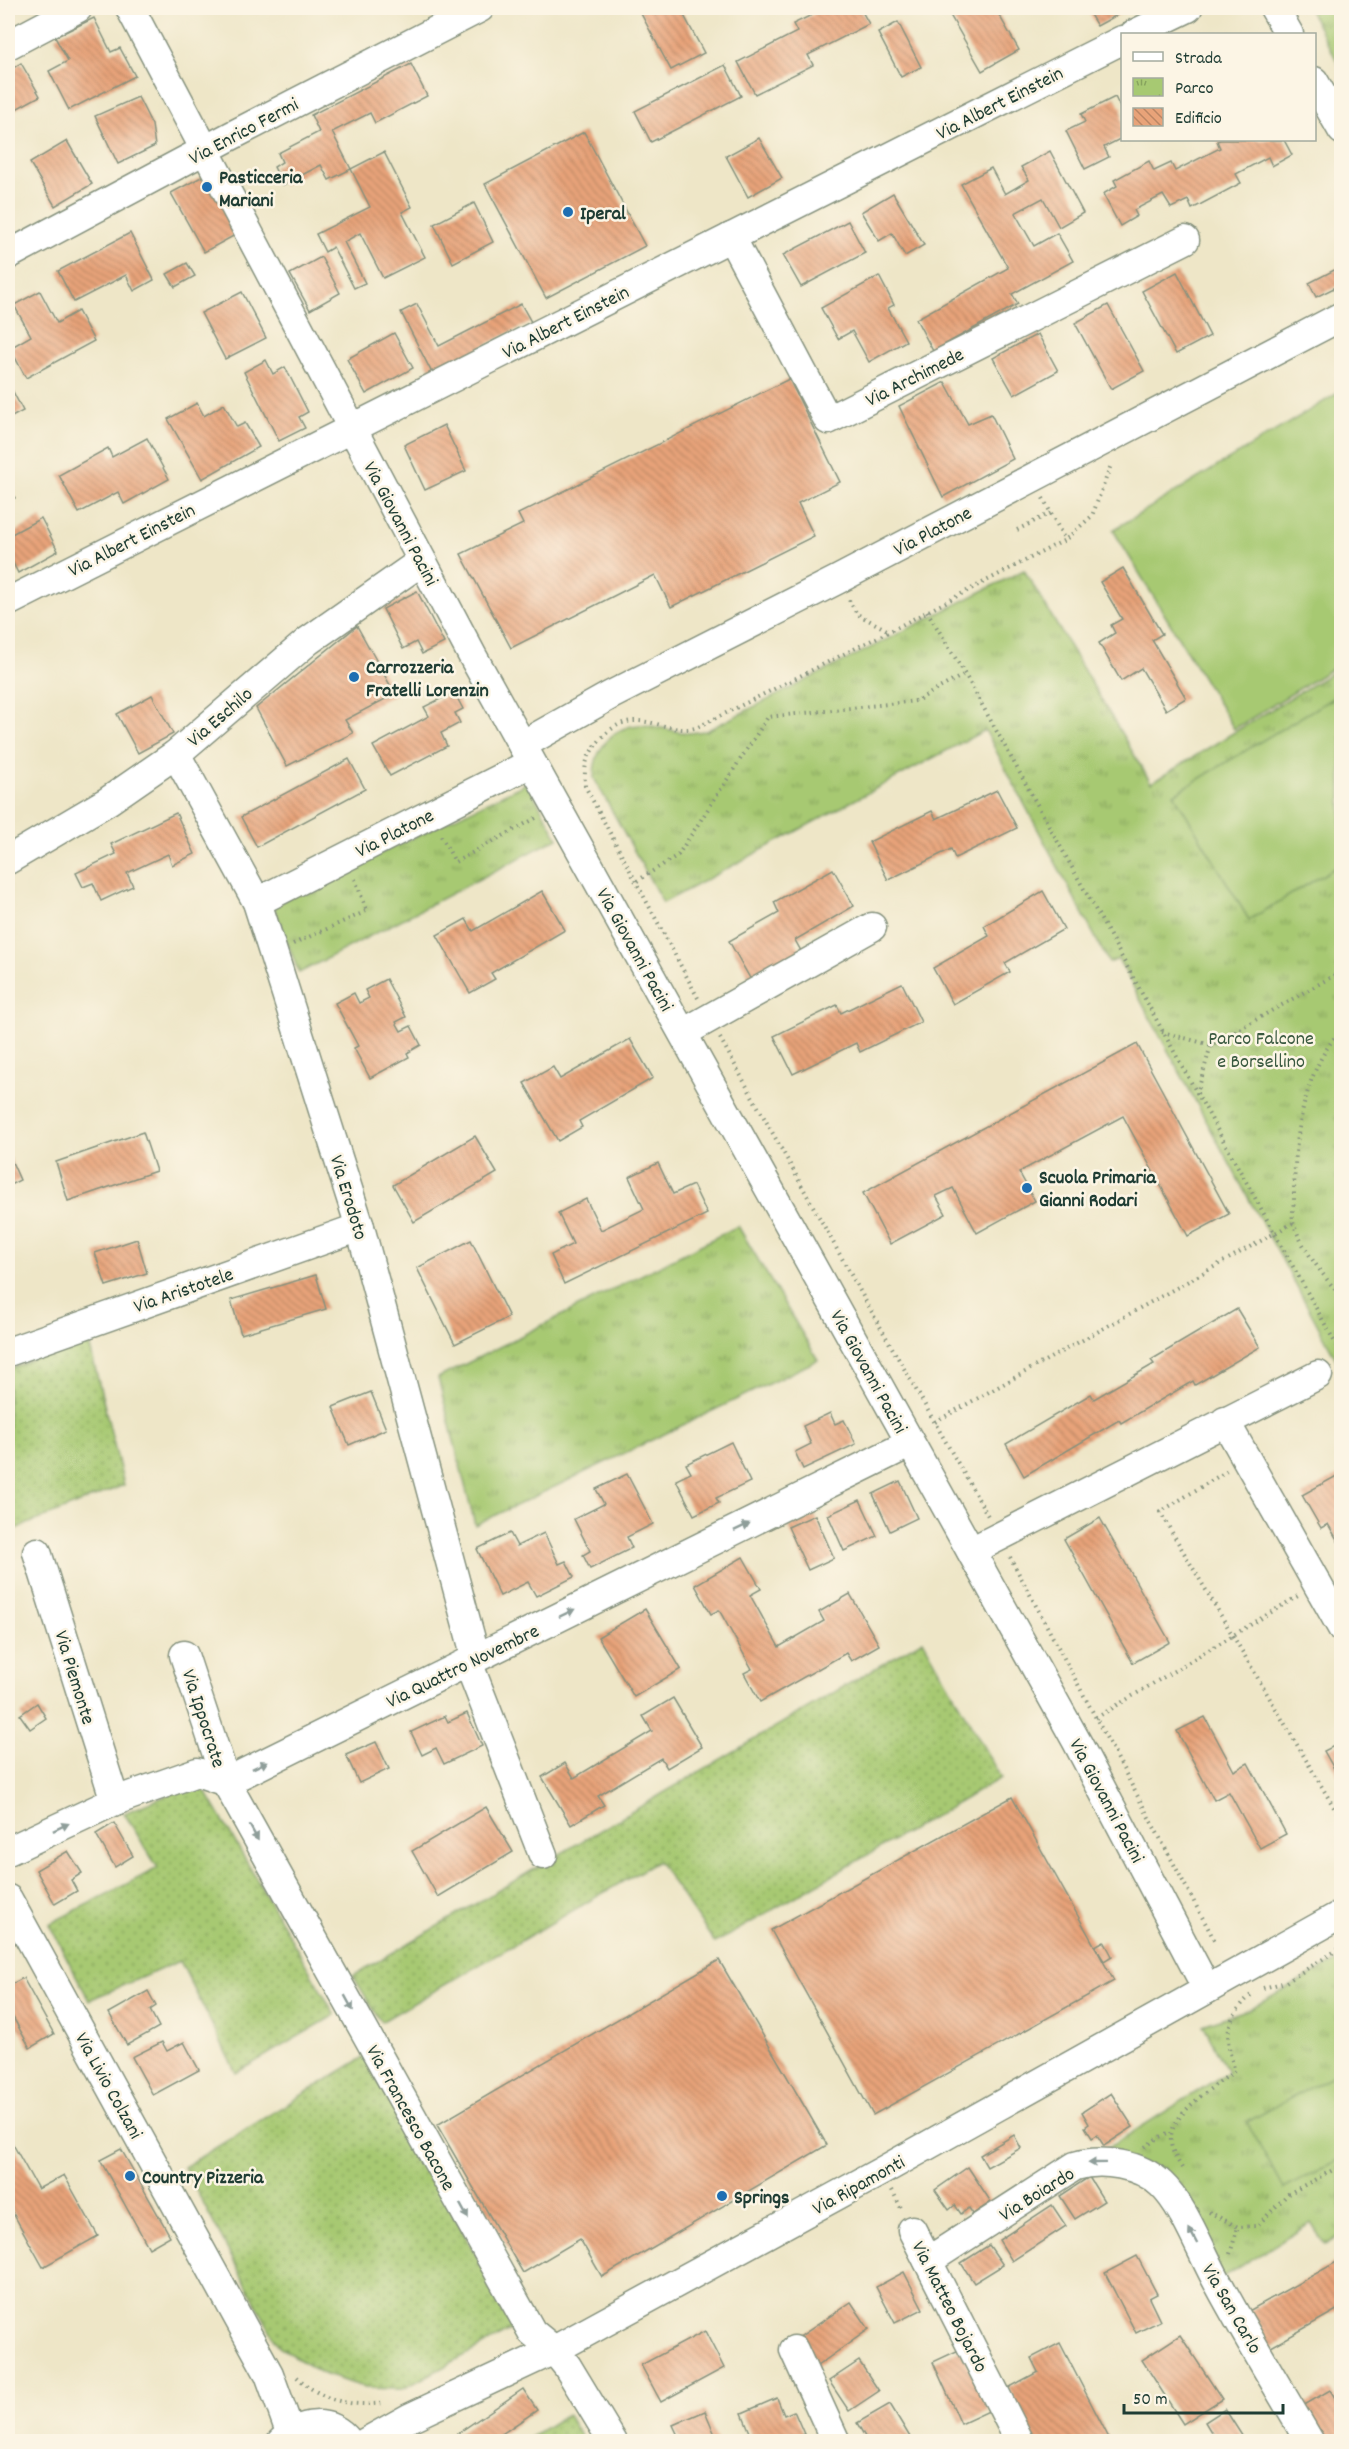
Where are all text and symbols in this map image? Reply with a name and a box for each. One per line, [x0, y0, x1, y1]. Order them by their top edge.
legend [1121, 33, 1316, 141]
text: Strada [1175, 47, 1222, 72]
street label: Via Albert Einstein [932, 61, 1069, 149]
text: Parco [1175, 77, 1214, 102]
street label: Via Enrico Fermi [185, 92, 305, 173]
text: Edificio [1175, 107, 1222, 132]
place label: Pasticceria Mariani [219, 165, 303, 216]
marker: Pasticceria Mariani [200, 180, 214, 194]
place label: Iperal [580, 201, 626, 229]
marker: Iperal [561, 205, 575, 219]
street label: Via Albert Einstein [498, 280, 635, 368]
street label: Via Archimede [861, 342, 970, 415]
street label: Via Giovanni Pacini [355, 457, 444, 592]
street label: Via Albert Einstein [64, 498, 201, 586]
street label: Via Platone [889, 500, 978, 565]
place label: Carrozzeria Fratelli Lorenzin [366, 655, 489, 706]
marker: Carrozzeria Fratelli Lorenzin [347, 670, 361, 684]
street label: Via Eschilo [182, 682, 260, 755]
street label: Via Platone [351, 803, 440, 866]
street label: Via Giovanni Pacini [588, 884, 679, 1018]
park label: Parco Falcone e Borsellino [1208, 1026, 1314, 1077]
street label: Via Erodoto [321, 1152, 373, 1244]
place label: Scuola Primaria Gianni Rodari [1039, 1165, 1156, 1216]
marker: Scuola Primaria Gianni Rodari [1020, 1181, 1034, 1195]
street label: Via Aristotele [130, 1262, 238, 1322]
street label: Via Giovanni Pacini [822, 1306, 913, 1440]
one-way arrow [733, 1522, 750, 1531]
one-way arrow [558, 1609, 576, 1619]
street label: Via Quattro Novembre [382, 1618, 545, 1717]
street label: Via Piemonte [46, 1627, 101, 1728]
street label: Via Ippocrate [173, 1666, 231, 1772]
street label: Via Giovanni Pacini [1061, 1734, 1150, 1869]
one-way arrow [252, 1760, 269, 1769]
one-way arrow [52, 1822, 69, 1831]
one-way arrow [249, 1825, 260, 1841]
one-way arrow [344, 1995, 354, 2012]
street label: Via Livio Colzani [67, 2028, 148, 2145]
street label: Via Francesco Bacone [358, 2040, 461, 2197]
street label: Via Ripamonti [808, 2149, 911, 2224]
one-way arrow [1087, 2158, 1106, 2168]
street label: Via Boiardo [994, 2161, 1081, 2230]
place label: Country Pizzeria [142, 2165, 264, 2193]
marker: Country Pizzeria [123, 2169, 137, 2183]
place label: Springs [734, 2185, 790, 2213]
marker: Springs [715, 2189, 729, 2203]
one-way arrow [459, 2202, 469, 2219]
one-way arrow [1188, 2227, 1198, 2244]
street label: Via Matteo Bojardo [903, 2237, 994, 2378]
street label: Via San Carlo [1193, 2259, 1267, 2360]
scale bar [1124, 2377, 1283, 2415]
text: 50 m [1133, 2388, 1168, 2413]

